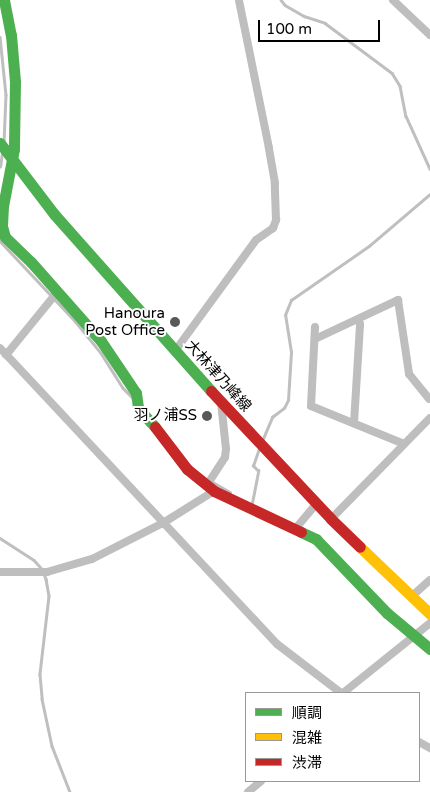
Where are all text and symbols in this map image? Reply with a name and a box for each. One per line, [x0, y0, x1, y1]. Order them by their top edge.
scale bar [260, 10, 382, 42]
text: 100 m [266, 20, 312, 38]
place label: Hanoura Post Office [85, 304, 165, 339]
marker: Hanoura Post Office [169, 316, 181, 328]
street label: 大林津乃峰線 [181, 337, 255, 415]
place label: 羽ノ浦SS [134, 407, 197, 425]
marker: 羽ノ浦SS [201, 410, 213, 422]
legend [245, 692, 420, 782]
text: 順調 [292, 704, 322, 722]
text: 混雑 [292, 729, 322, 747]
text: 渋滞 [292, 754, 322, 772]

